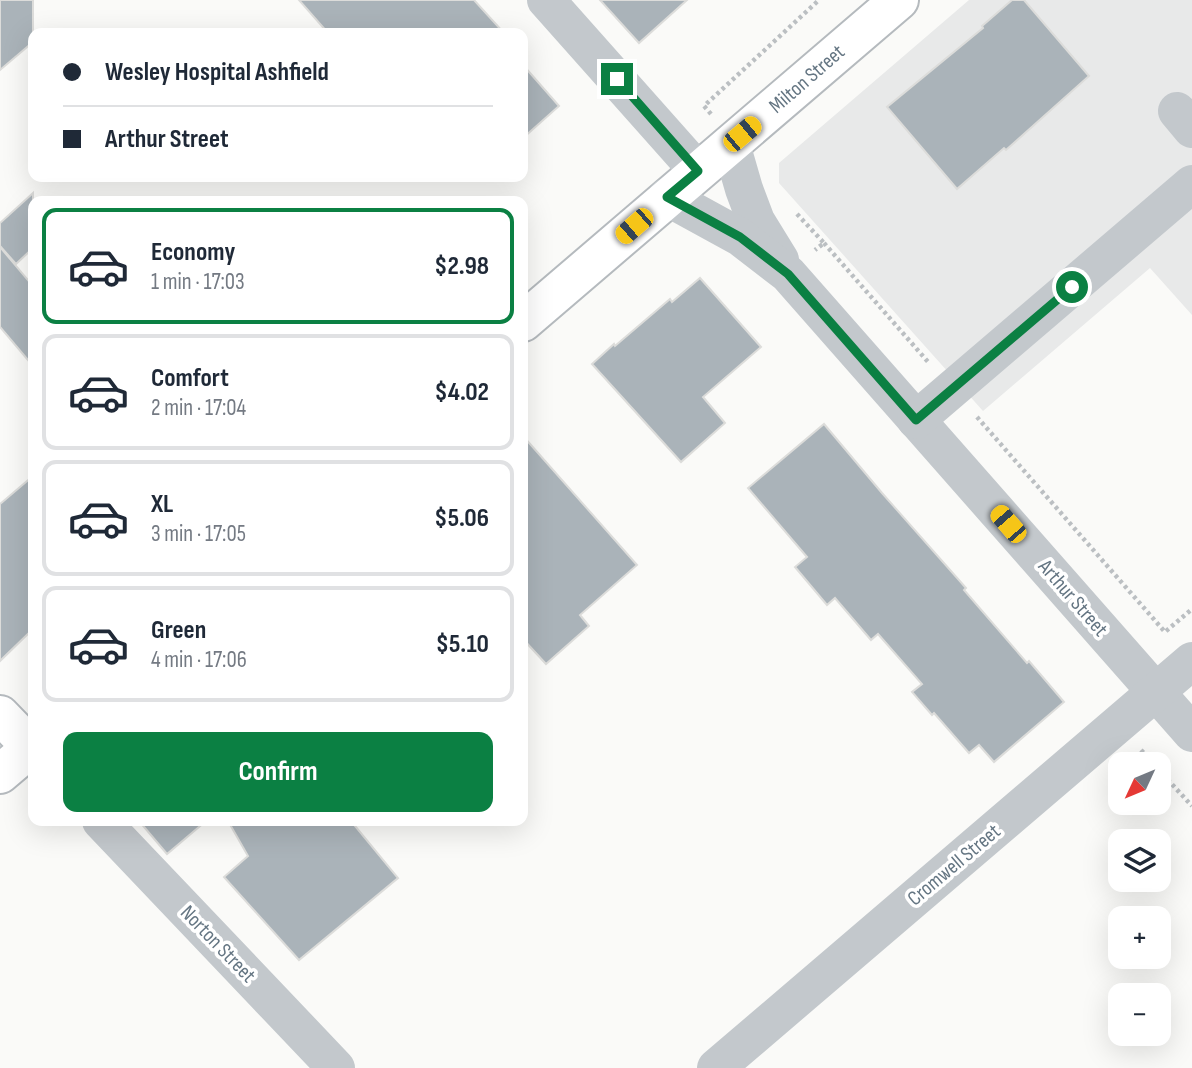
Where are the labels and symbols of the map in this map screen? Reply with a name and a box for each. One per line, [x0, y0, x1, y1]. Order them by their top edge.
street label: Milton Street [764, 39, 850, 119]
route end [601, 63, 633, 95]
car [720, 112, 765, 156]
car [612, 204, 657, 248]
route start [1056, 271, 1088, 303]
car [987, 501, 1030, 547]
street label: Arthur Street [1032, 554, 1113, 641]
north arrow [1108, 752, 1171, 816]
street label: Cromwell Street [902, 819, 1006, 911]
street label: Norton Street [175, 900, 261, 988]

